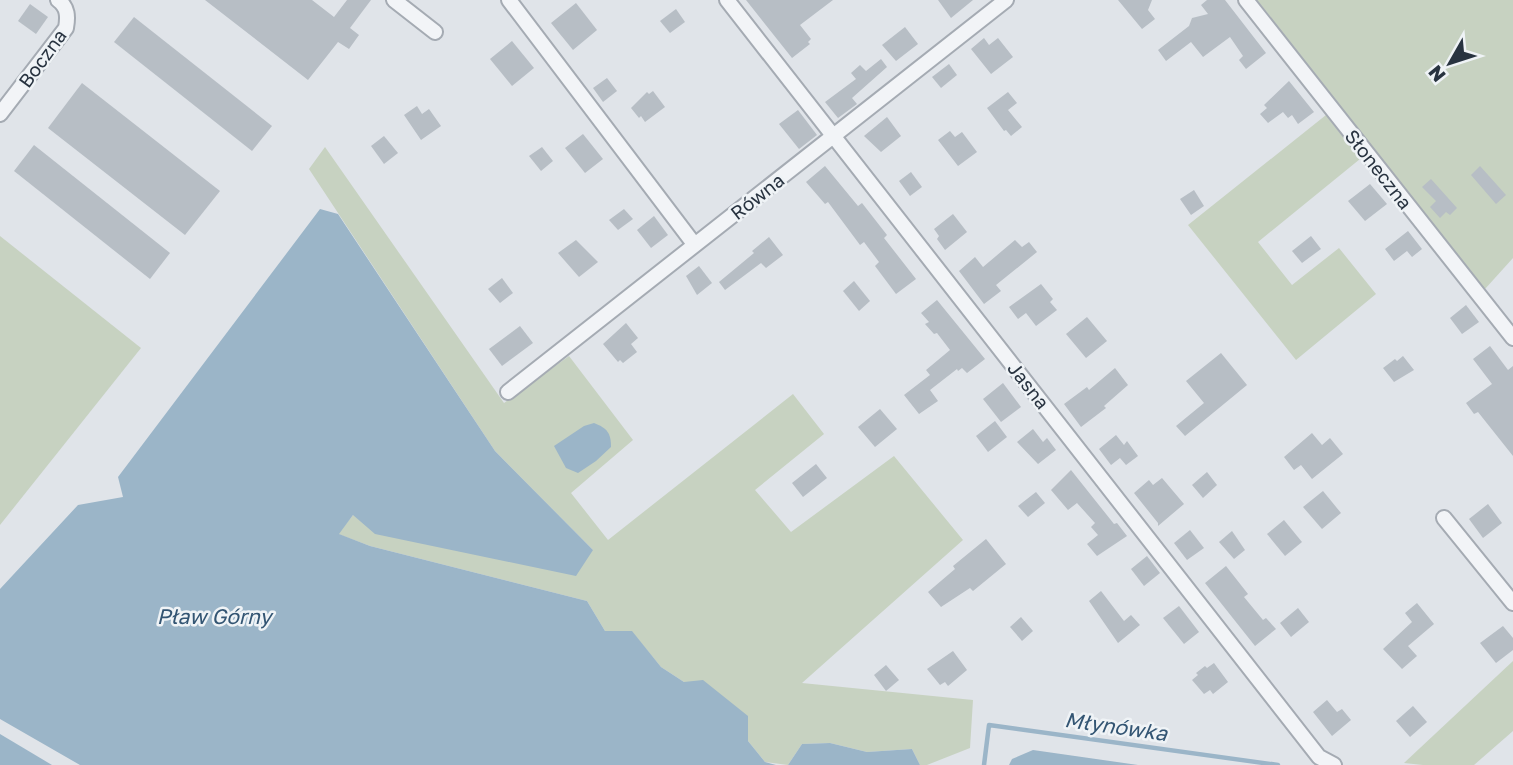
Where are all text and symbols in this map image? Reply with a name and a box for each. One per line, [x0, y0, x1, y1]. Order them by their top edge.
street label: Boczna [13, 24, 71, 92]
north arrow [1415, 28, 1485, 98]
text: N [1423, 61, 1450, 87]
street label: Słoneczna [1341, 124, 1417, 214]
street label: Równa [726, 168, 788, 224]
street label: Jasna [1003, 357, 1055, 413]
water label: Pław Górny [157, 603, 275, 629]
water label: Młynówka [1063, 706, 1170, 746]

